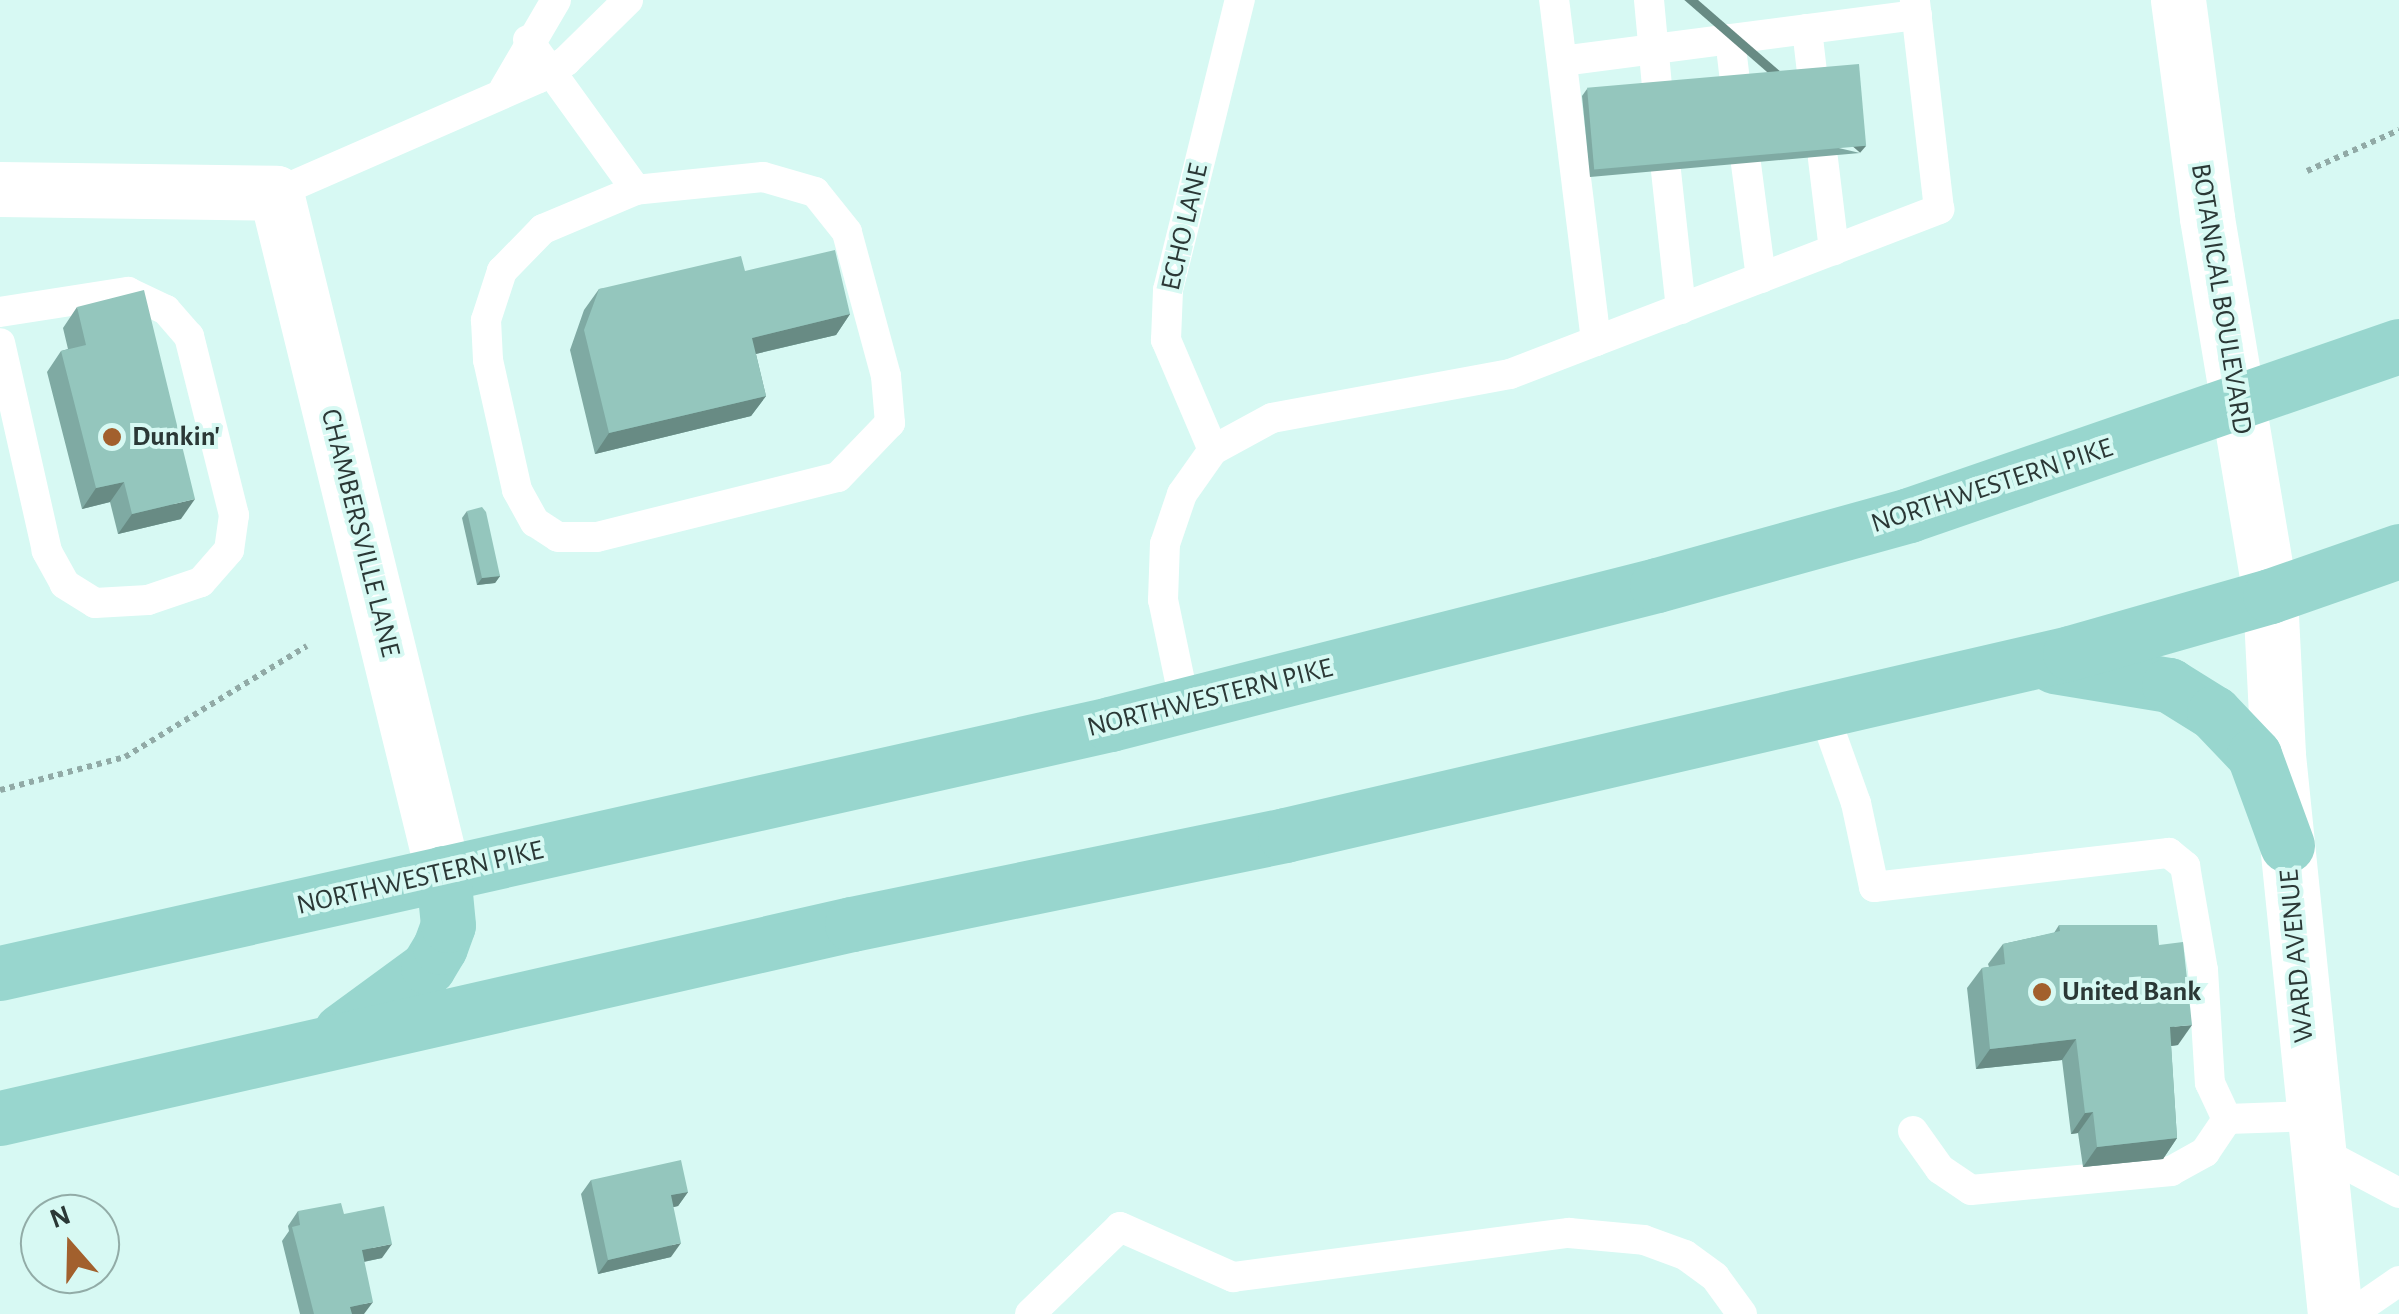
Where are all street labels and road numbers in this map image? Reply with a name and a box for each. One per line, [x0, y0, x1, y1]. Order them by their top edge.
street label: ECHO LANE [1154, 160, 1216, 294]
street label: BOTANICAL BOULEVARD [2183, 161, 2259, 437]
street label: CHAMBERSVILLE LANE [313, 405, 407, 661]
street label: NORTHWESTERN PIKE [1867, 431, 2117, 541]
street label: NORTHWESTERN PIKE [1084, 651, 1336, 745]
street label: NORTHWESTERN PIKE [293, 833, 547, 923]
street label: WARD AVENUE [2273, 868, 2321, 1044]

